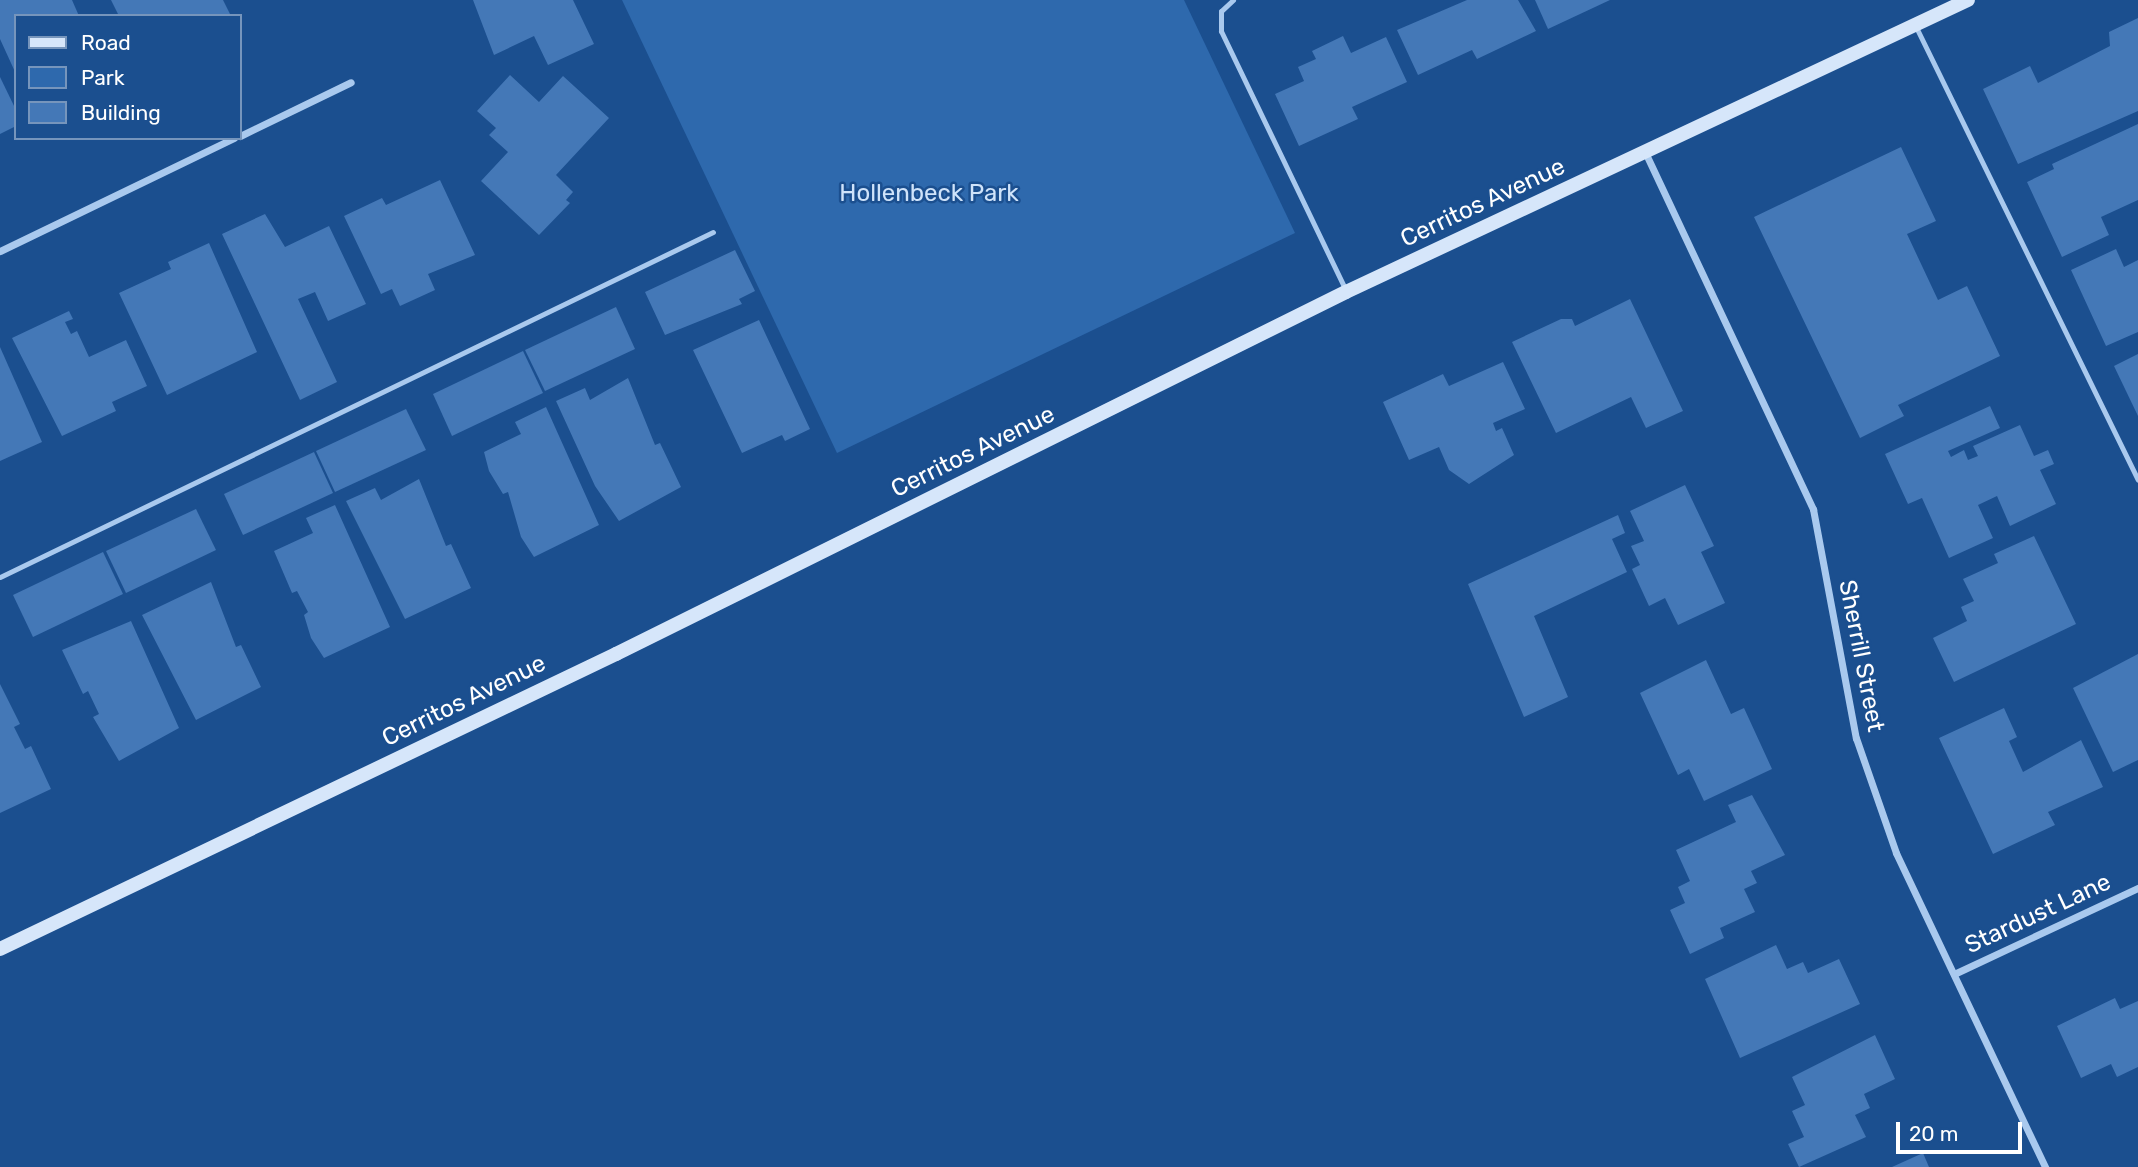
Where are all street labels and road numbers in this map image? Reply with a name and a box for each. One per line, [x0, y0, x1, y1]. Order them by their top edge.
street label: Cerritos Avenue [1396, 152, 1570, 254]
street label: Cerritos Avenue [886, 400, 1060, 504]
street label: Sherrill Street [1832, 578, 1890, 734]
street label: Cerritos Avenue [377, 649, 551, 753]
street label: Stardust Lane [1961, 868, 2115, 960]

